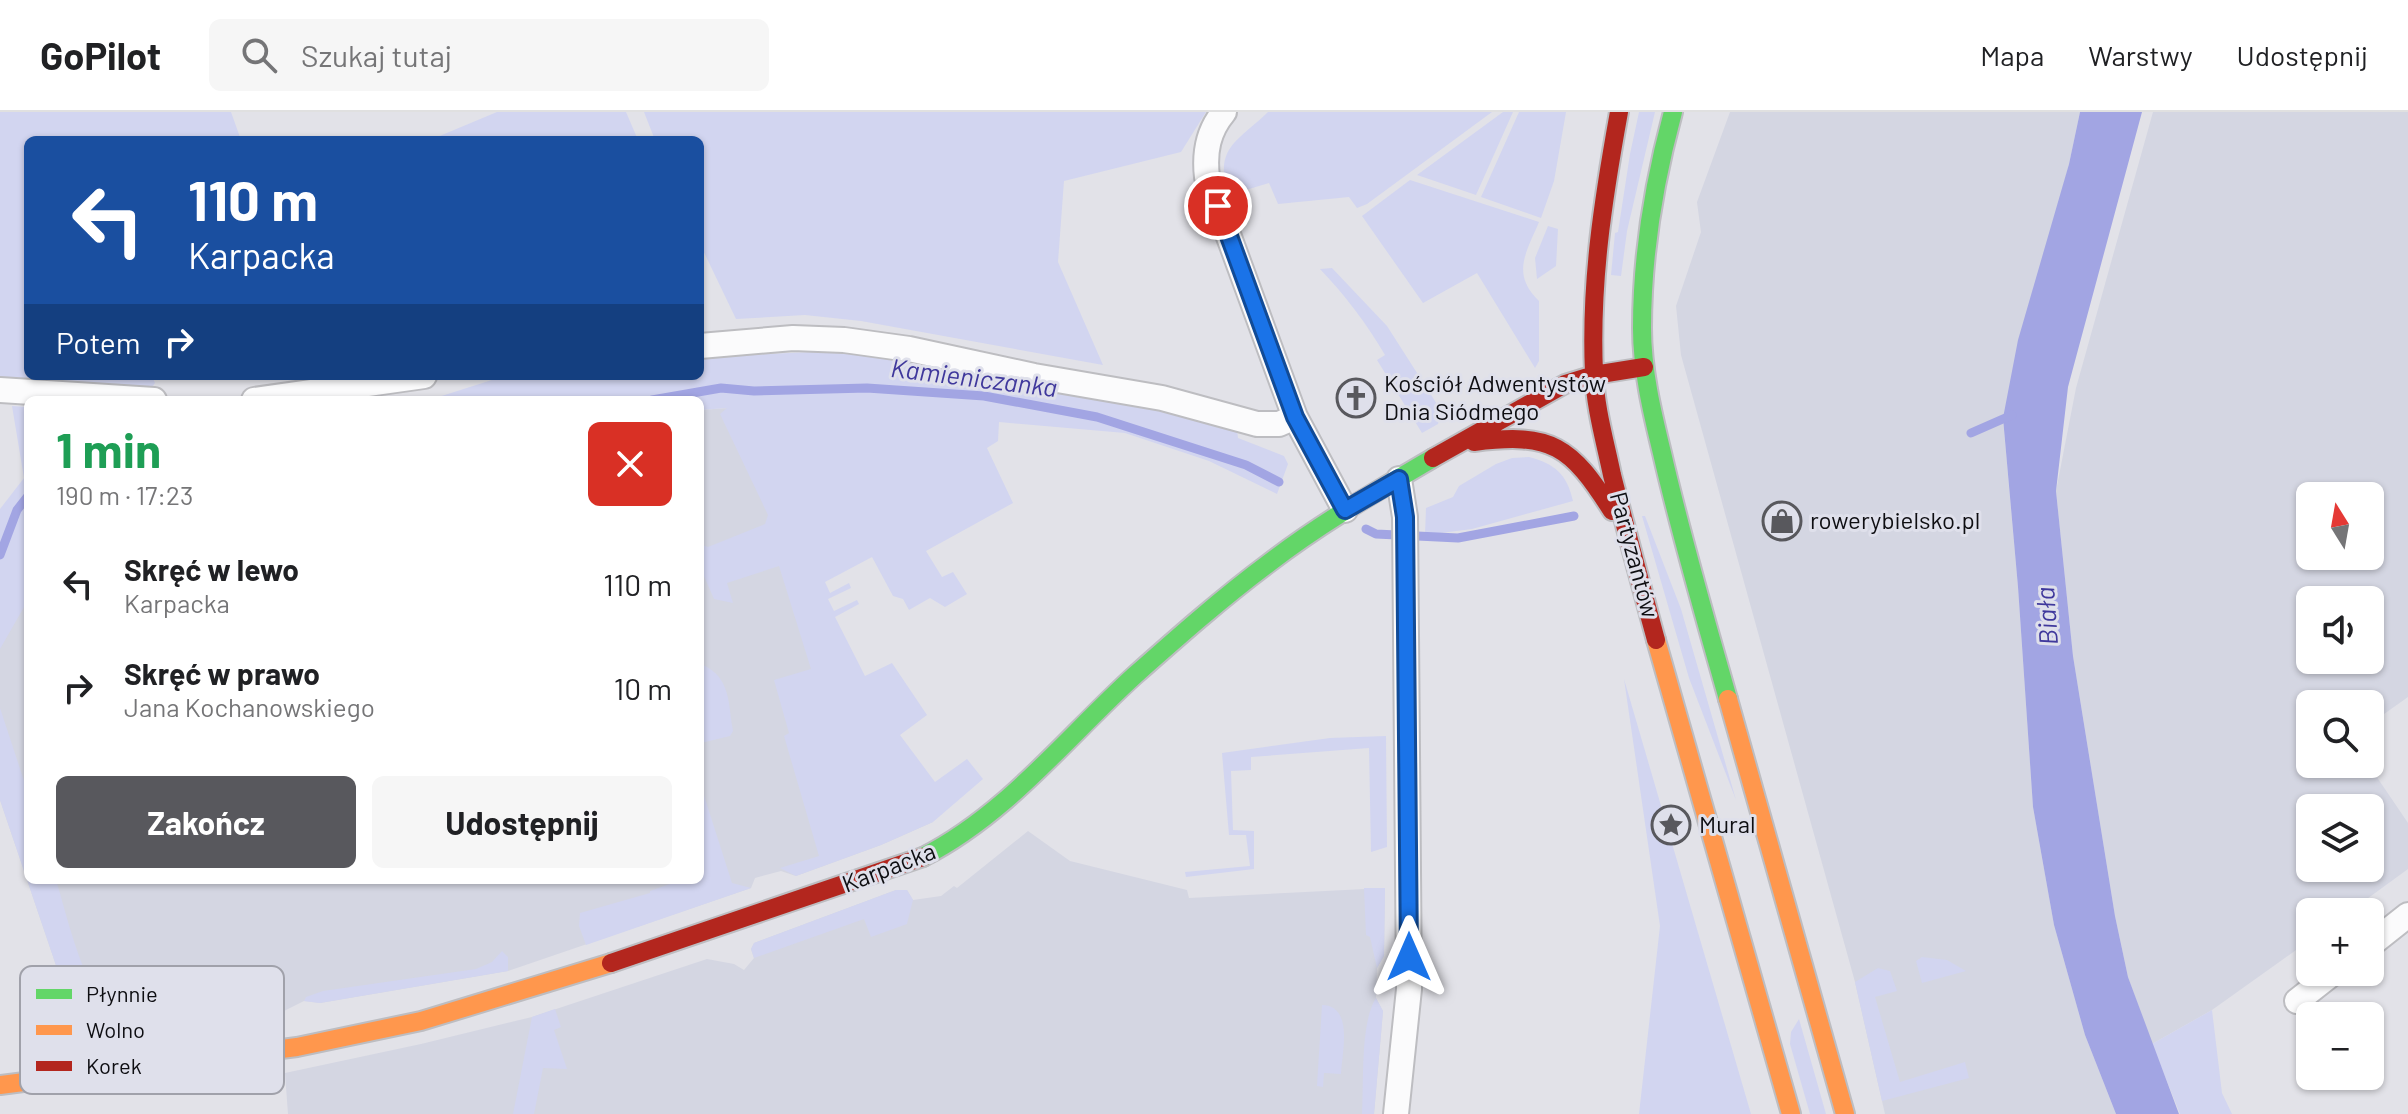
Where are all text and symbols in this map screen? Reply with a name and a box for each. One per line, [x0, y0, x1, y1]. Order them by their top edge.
search box [209, 19, 769, 91]
text: GoPilot [40, 32, 161, 78]
icon: search [237, 33, 281, 77]
text: Szukaj tutaj [301, 37, 452, 73]
text: Mapa [1980, 38, 2044, 72]
text: Warstwy [2088, 38, 2193, 72]
text: Udostępnij [2237, 38, 2368, 72]
text: 110 m [188, 165, 318, 232]
icon: left [56, 168, 160, 272]
pin [1184, 172, 1252, 240]
icon: arrive [1196, 184, 1240, 228]
text: Karpacka [188, 233, 335, 276]
icon: right [157, 320, 201, 364]
text: Potem [56, 324, 141, 360]
water label: Kamieniczanka [889, 351, 1059, 402]
place label: Kościół Adwentystów Dnia Siódmego [1384, 368, 1606, 425]
church icon: Kościół Adwentystów Dnia Siódmego [1335, 377, 1377, 419]
text: 1 min [56, 420, 161, 478]
button: close [588, 422, 672, 506]
text: 190 m · 17:23 [56, 479, 193, 510]
north arrow [2296, 482, 2384, 570]
map controls [2296, 482, 2384, 1090]
street label: Partyzantów [1605, 488, 1666, 621]
shop icon: rowerybielsko.pl [1761, 500, 1803, 542]
place label: rowerybielsko.pl [1810, 505, 1980, 534]
text: Skręć w lewo [124, 551, 299, 587]
icon: left [56, 562, 100, 606]
text: 110 m [603, 566, 672, 602]
water label: Biała [2028, 586, 2063, 646]
button: sound [2296, 586, 2384, 674]
text: Karpacka [124, 587, 230, 618]
text: Skręć w prawo [124, 655, 320, 691]
icon: right [56, 666, 100, 710]
text: 10 m [614, 670, 672, 706]
button: search [2296, 690, 2384, 778]
text: Jana Kochanowskiego [124, 691, 375, 722]
button: Zakończ [56, 776, 356, 868]
button: Udostępnij [372, 776, 672, 868]
button: layers [2296, 794, 2384, 882]
place icon: Mural [1650, 804, 1692, 846]
place label: Mural [1699, 809, 1756, 838]
street label: Karpacka [838, 836, 939, 898]
button: + [2296, 898, 2384, 986]
position arrow [1367, 915, 1451, 999]
legend [20, 966, 284, 1094]
text: Płynnie [86, 980, 158, 1006]
button: − [2296, 1002, 2384, 1090]
text: Wolno [86, 1016, 145, 1042]
text: Korek [86, 1052, 142, 1078]

